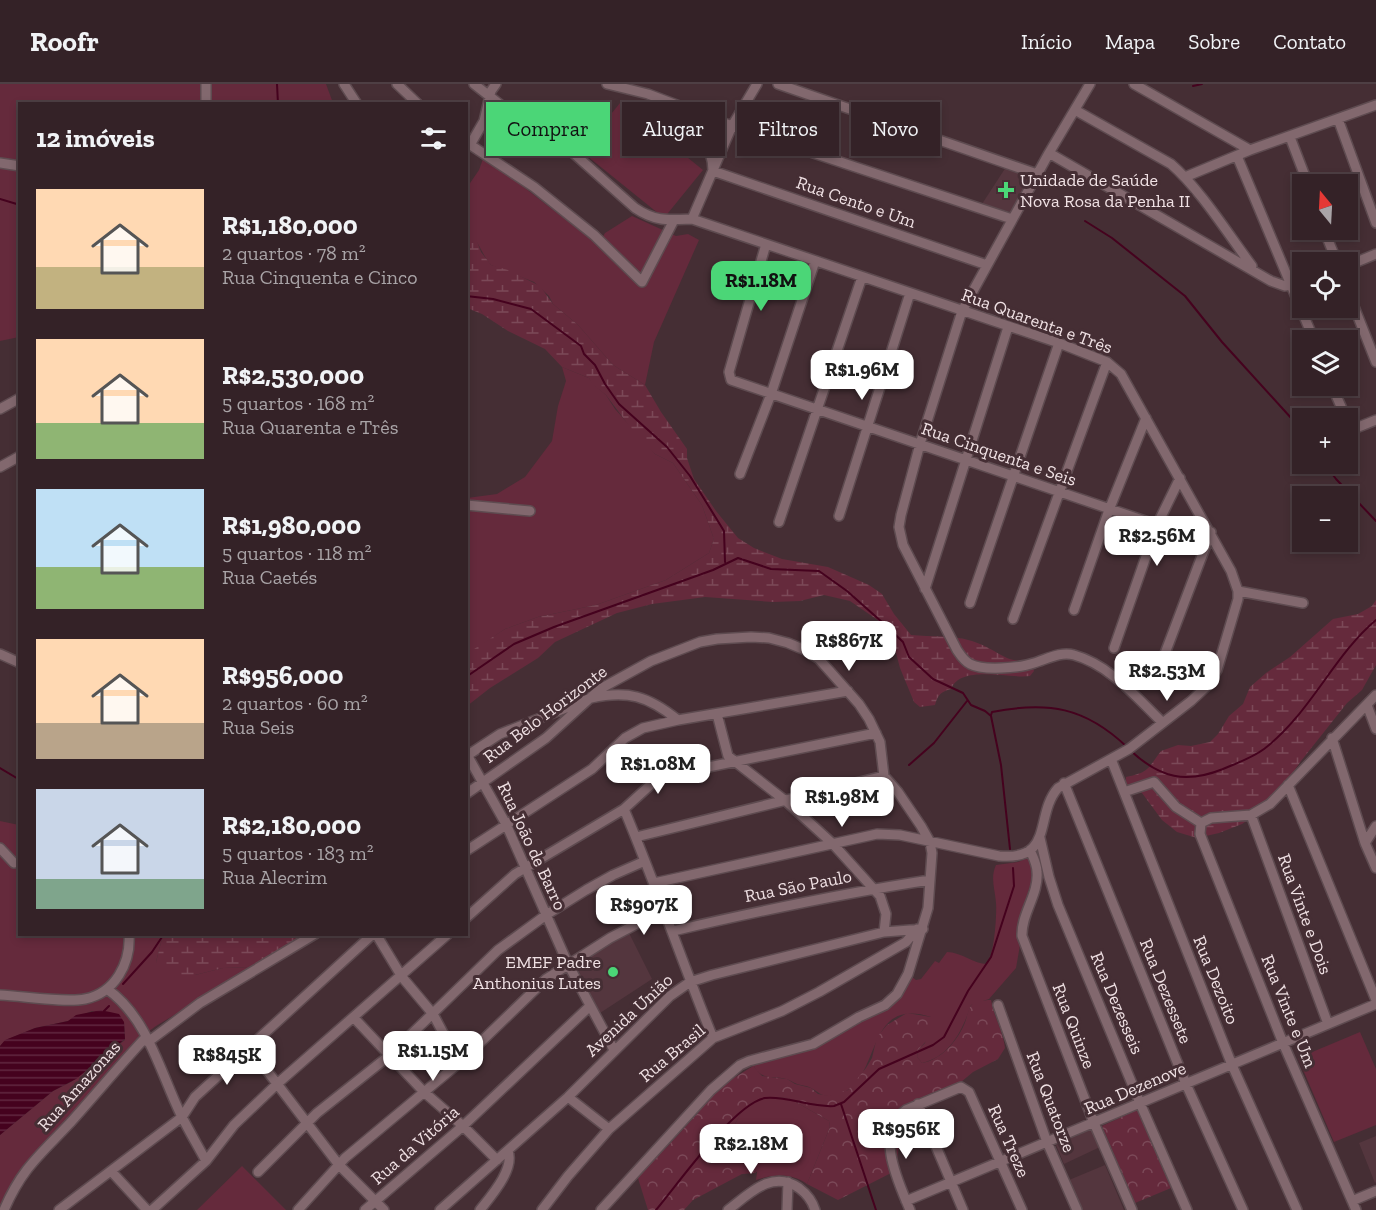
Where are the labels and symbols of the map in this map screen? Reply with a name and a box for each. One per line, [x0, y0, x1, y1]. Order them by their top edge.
place label: Unidade de Saúde Nova Rosa da Penha II [1020, 169, 1191, 212]
street label: Rua Cento e Um [793, 171, 919, 233]
north arrow [1292, 174, 1358, 240]
marker: Unidade de Saúde Nova Rosa da Penha II [997, 181, 1015, 199]
pin: R$1.18M [706, 261, 816, 312]
street label: Rua Quarenta e Três [959, 283, 1115, 359]
pin: R$1.96M [807, 350, 917, 401]
street label: Rua Cinquenta e Seis [919, 417, 1079, 491]
pin: R$2.56M [1102, 516, 1212, 567]
pin: R$867K [800, 621, 898, 672]
pin: R$2.53M [1112, 651, 1222, 702]
street label: Rua Belo Horizonte [479, 660, 611, 768]
pin: R$1.08M [603, 744, 713, 795]
pin: R$1.98M [787, 777, 897, 828]
street label: Rua João de Barro [493, 778, 571, 914]
street label: Rua Vinte e Dois [1273, 851, 1337, 977]
street label: Rua São Paulo [743, 865, 853, 907]
pin: R$907K [595, 885, 693, 936]
street label: Rua Dezoito [1188, 932, 1244, 1028]
street label: Rua Dezessete [1135, 935, 1197, 1047]
street label: Rua Dezesseis [1086, 948, 1148, 1058]
place label: EMEF Padre Anthonius Lutes [473, 951, 601, 994]
street label: Rua Vinte e Um [1256, 951, 1322, 1071]
marker: EMEF Padre Anthonius Lutes [606, 965, 620, 979]
street label: Avenida União [581, 969, 677, 1061]
street label: Rua Quinze [1048, 980, 1100, 1072]
street label: Rua Brasil [635, 1019, 709, 1087]
pin: R$1.15M [378, 1031, 488, 1082]
pin: R$845K [178, 1035, 276, 1086]
street label: Rua Amazonas [33, 1036, 125, 1136]
street label: Rua Quatorze [1022, 1048, 1080, 1156]
street label: Rua Dezenove [1081, 1057, 1189, 1119]
street label: Rua da Vitória [366, 1101, 464, 1189]
street label: Rua Treze [983, 1101, 1035, 1181]
pin: R$956K [857, 1109, 955, 1160]
pin: R$2.18M [696, 1124, 806, 1175]

